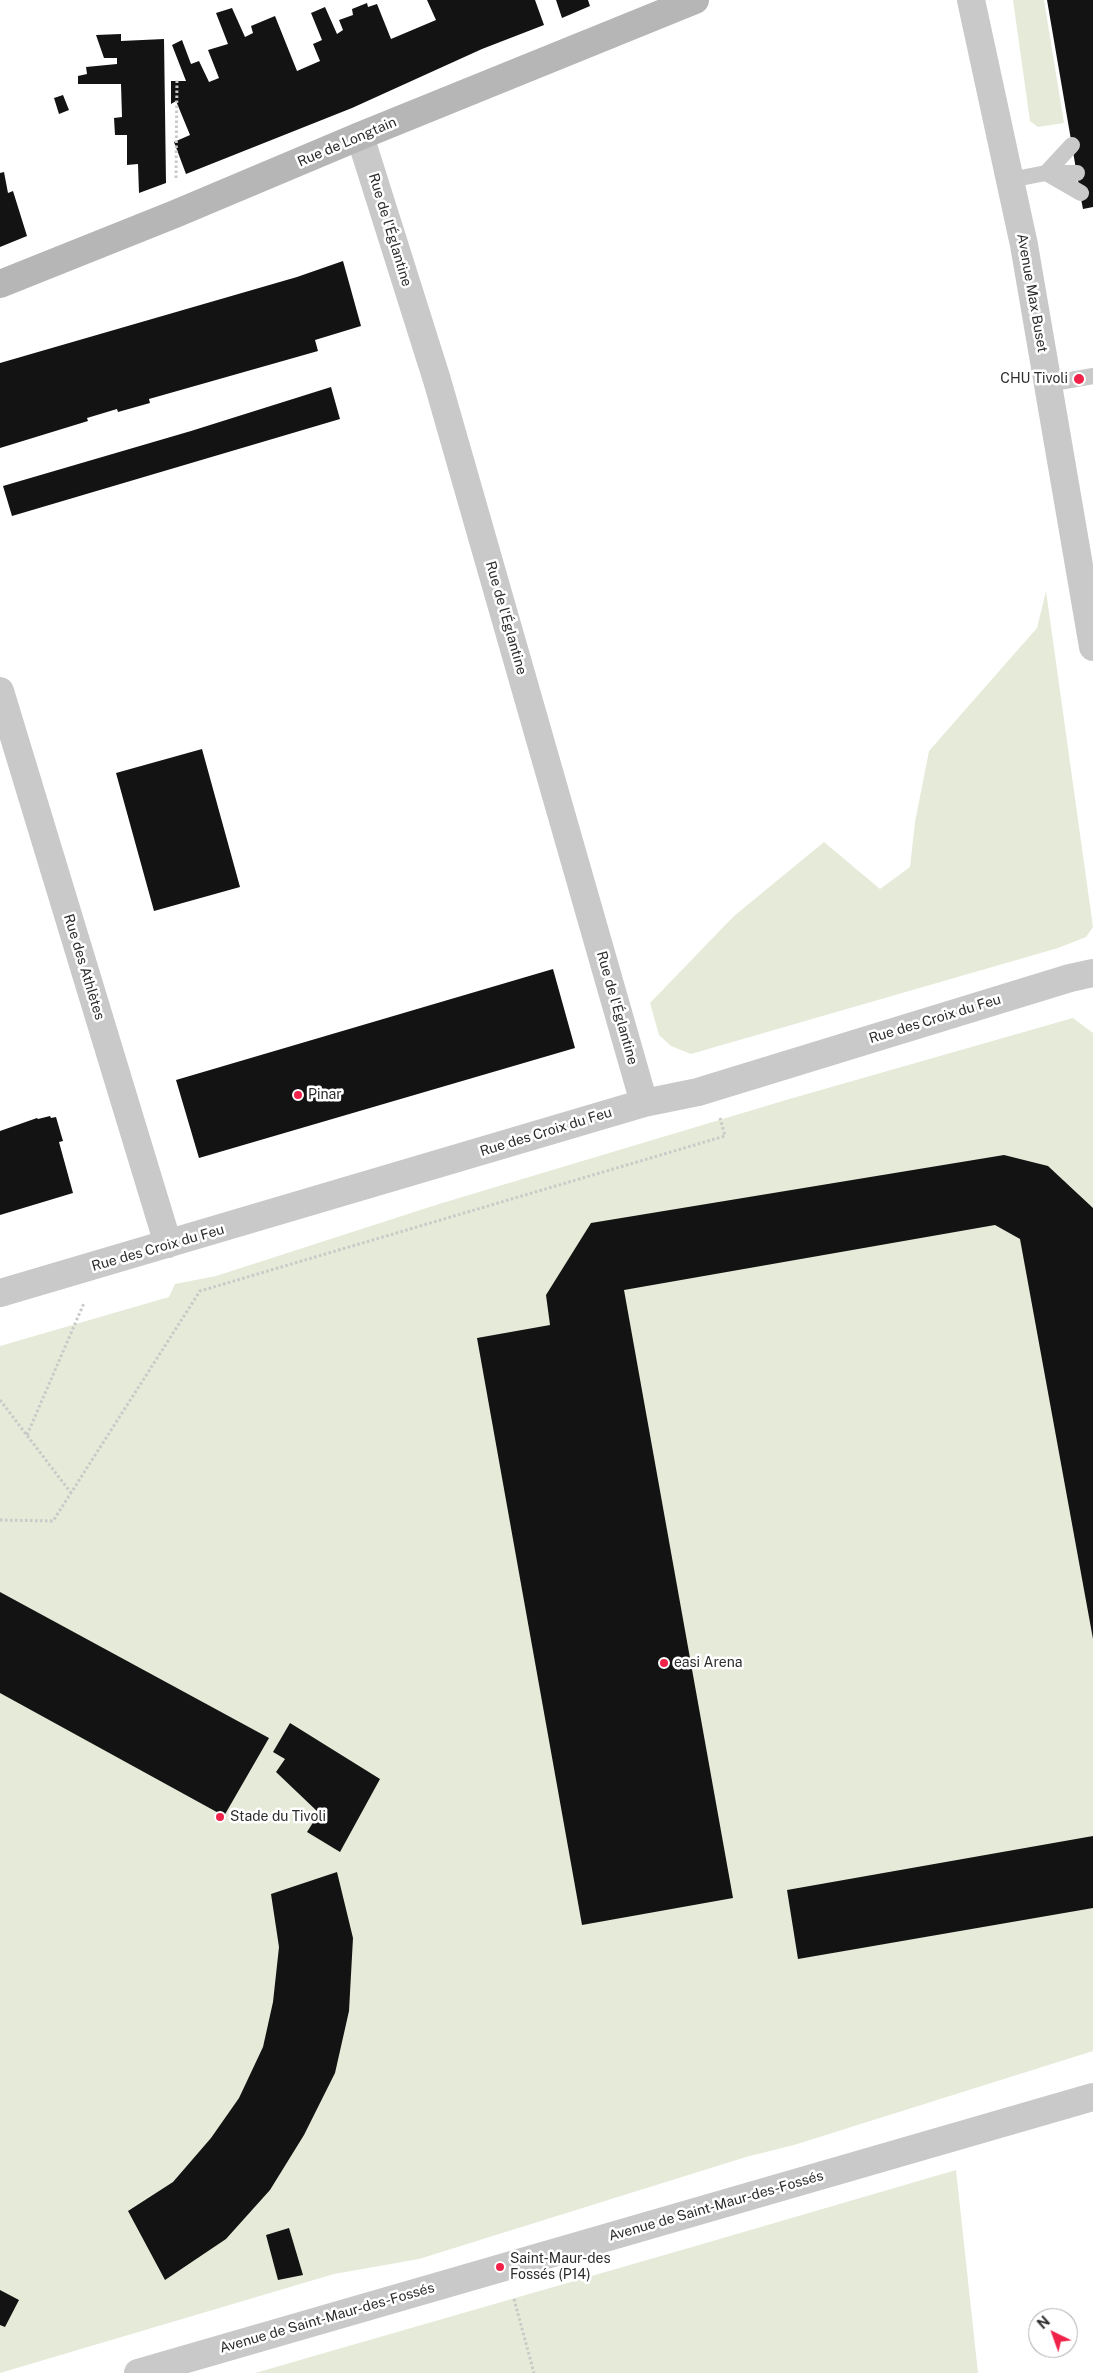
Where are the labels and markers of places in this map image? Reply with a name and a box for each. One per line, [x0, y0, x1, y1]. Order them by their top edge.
place label: CHU Tivoli [1000, 371, 1068, 387]
marker: CHU Tivoli [1072, 372, 1086, 386]
place label: Pinar [308, 1087, 342, 1103]
marker: Pinar [292, 1089, 304, 1101]
place label: easi Arena [674, 1655, 742, 1671]
marker: easi Arena [658, 1657, 670, 1669]
place label: Stade du Tivoli [230, 1809, 326, 1825]
marker: Stade du Tivoli [214, 1811, 226, 1823]
place label: Saint-Maur-des Fossés (P14) [510, 2251, 611, 2284]
marker: Saint-Maur-des Fossés (P14) [494, 2261, 506, 2273]

